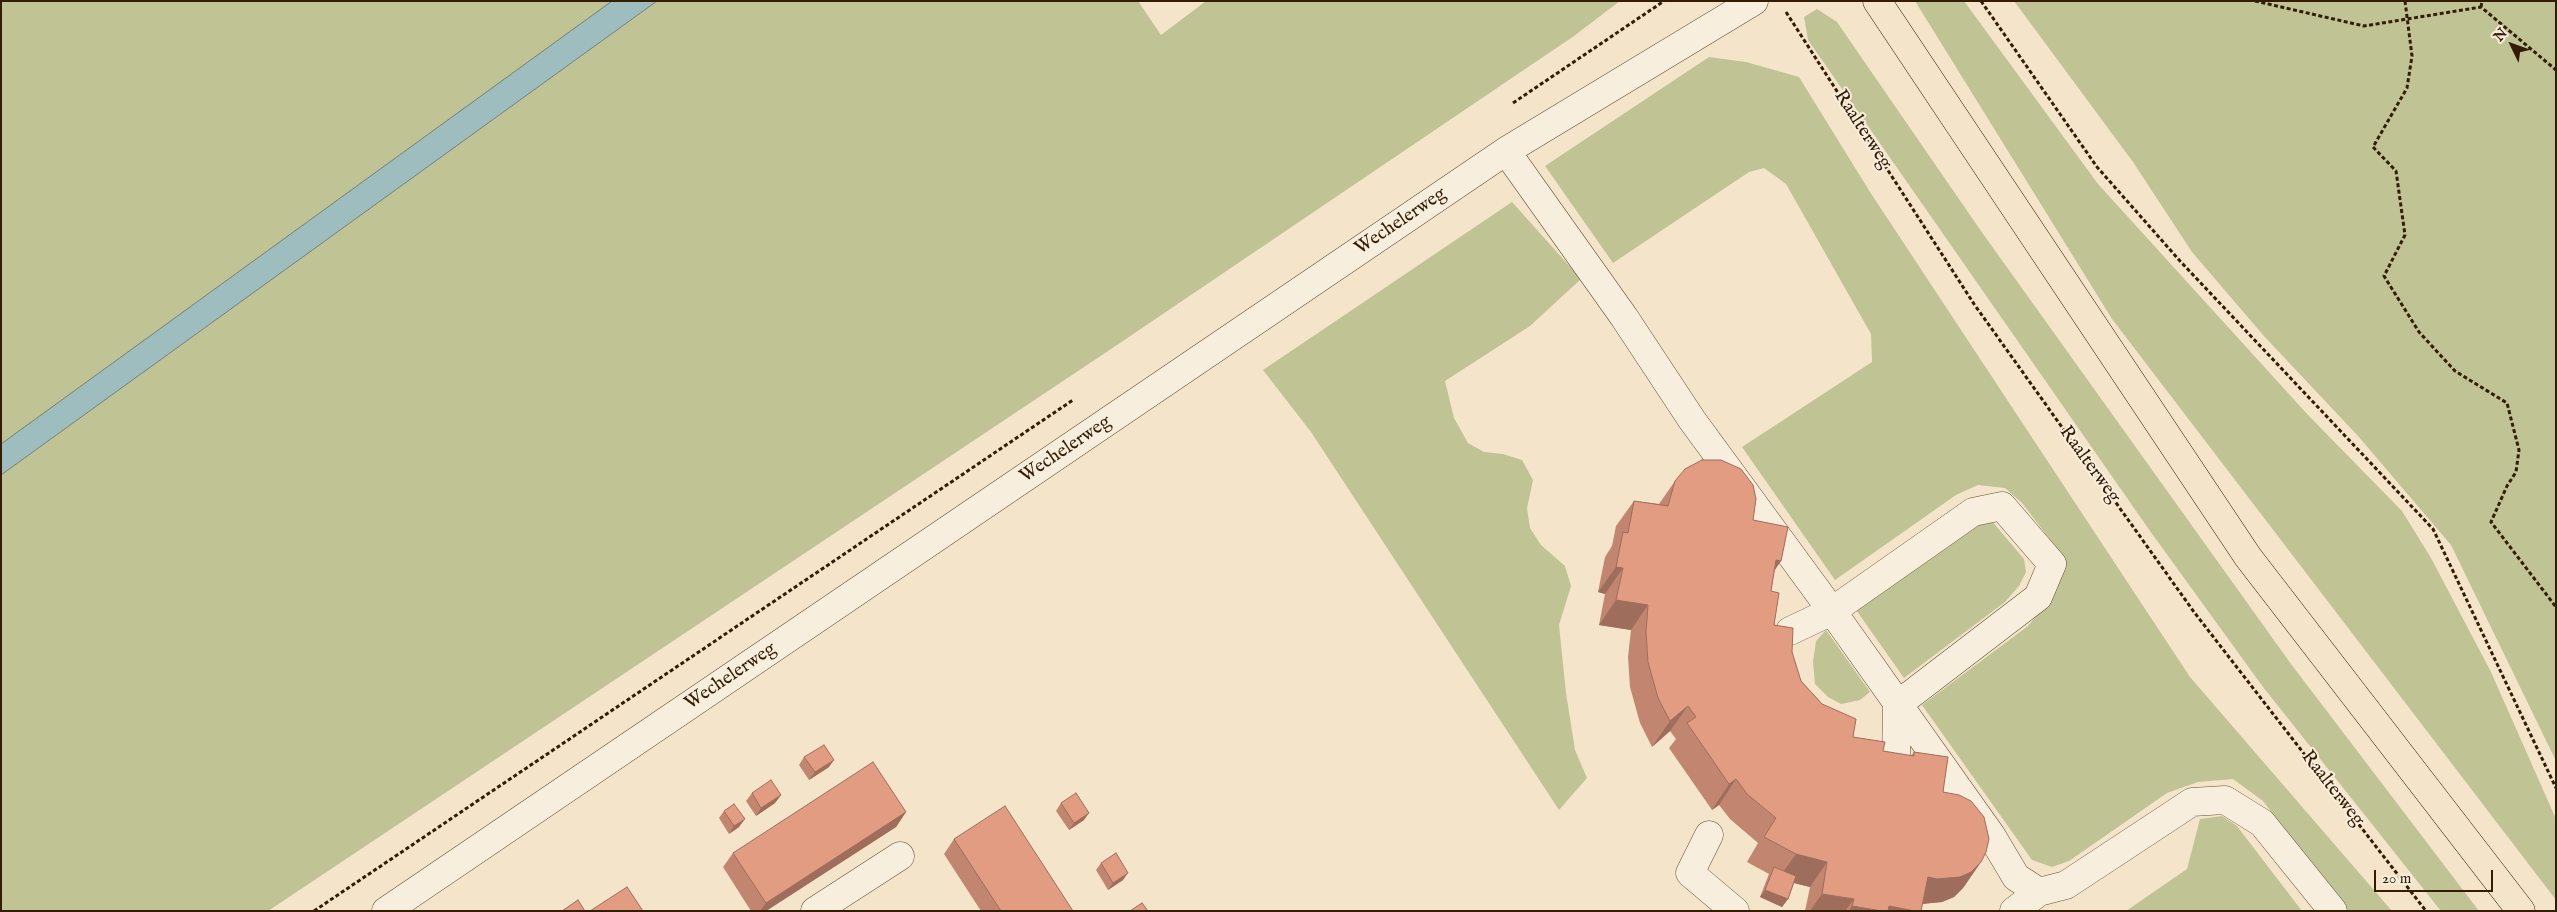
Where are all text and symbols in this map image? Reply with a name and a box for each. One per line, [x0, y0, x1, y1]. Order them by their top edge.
north arrow [2487, 20, 2537, 70]
text: N [2490, 24, 2512, 45]
street label: Raalterweg [1828, 86, 1896, 174]
street label: Wechelerweg [1351, 183, 1451, 261]
street label: Wechelerweg [1016, 411, 1116, 489]
street label: Raalterweg [2053, 422, 2125, 508]
street label: Wechelerweg [681, 638, 781, 716]
street label: Raalterweg [2295, 747, 2369, 831]
scale bar [2377, 860, 2496, 892]
text: 20 m [2382, 869, 2411, 888]

